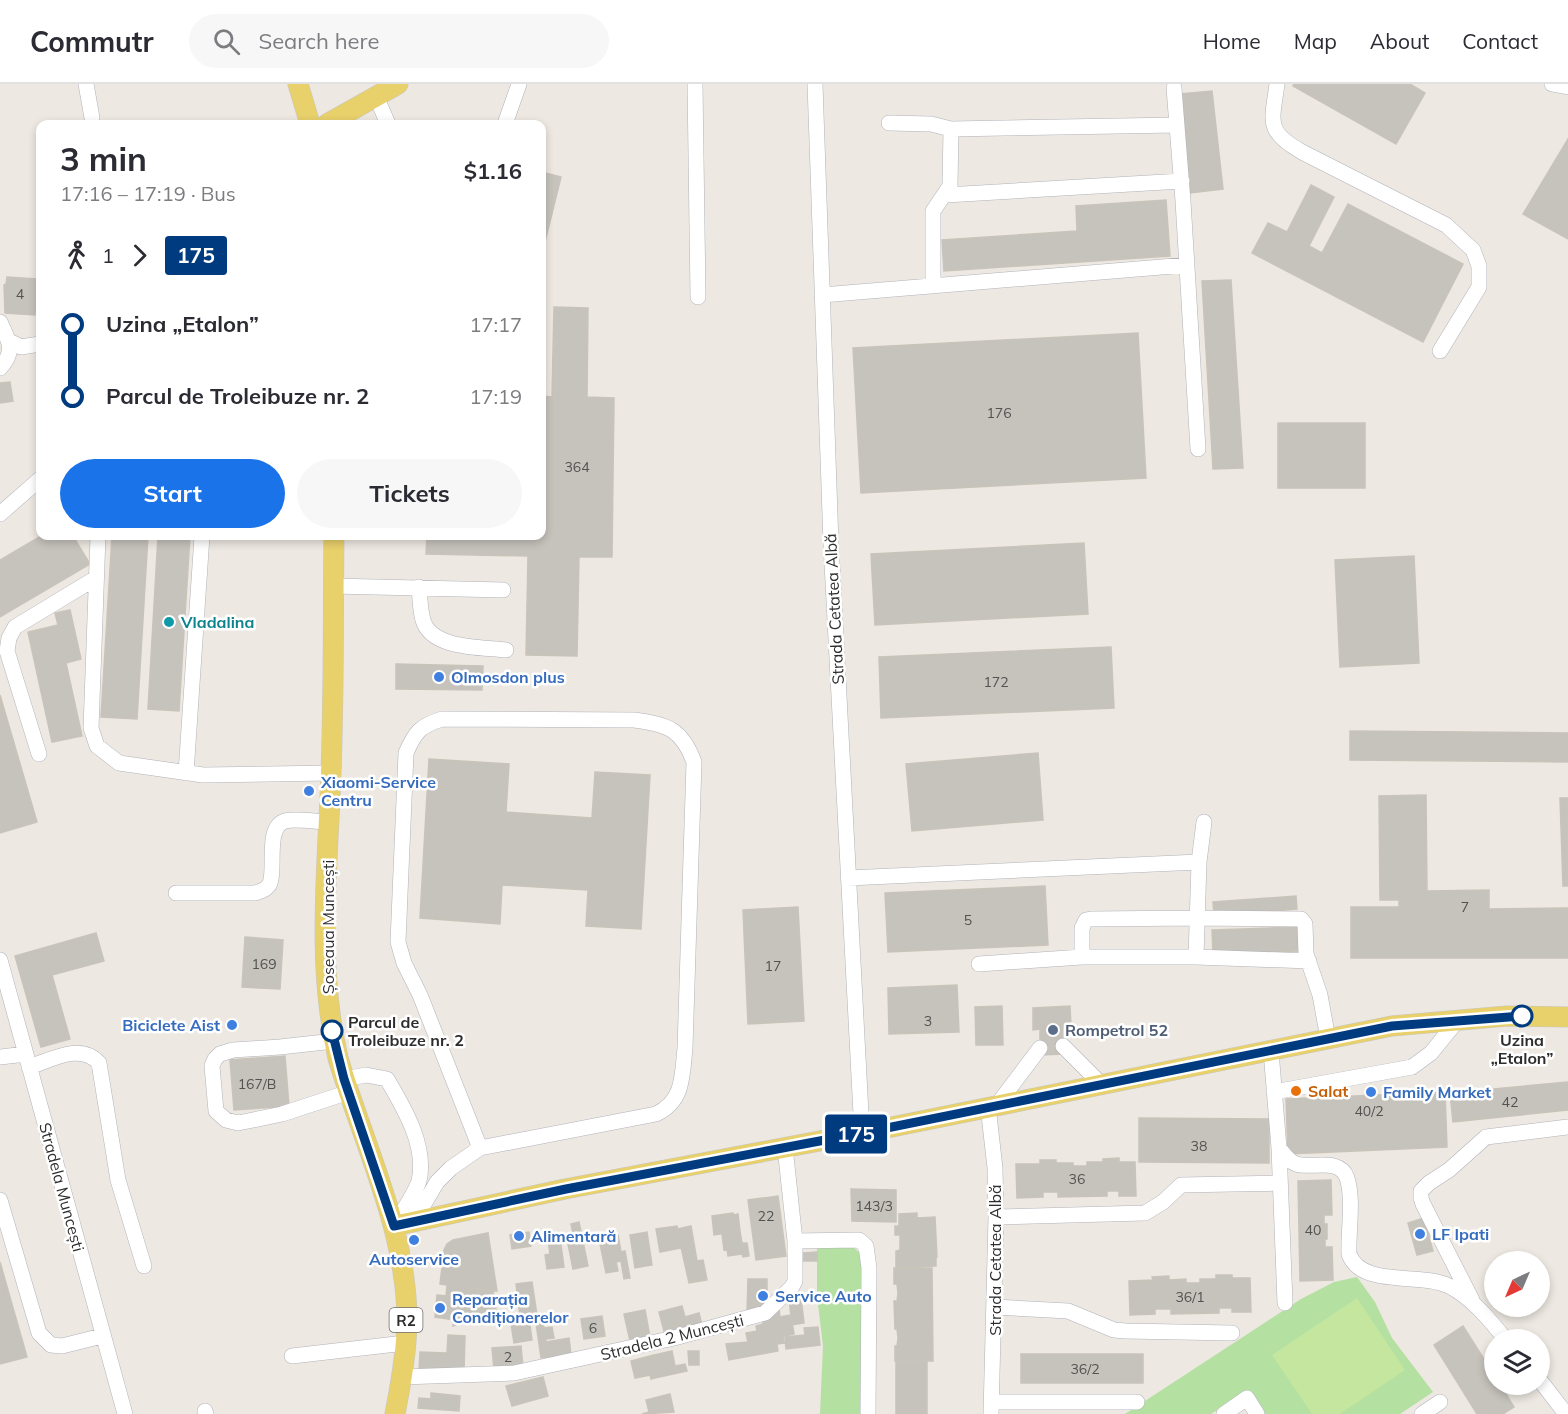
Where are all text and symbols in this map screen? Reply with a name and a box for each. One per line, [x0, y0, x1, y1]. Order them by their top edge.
search box [189, 14, 609, 68]
text: Commutr [30, 24, 153, 59]
icon: search [210, 25, 243, 58]
text: Search here [258, 27, 379, 55]
text: Home [1203, 28, 1261, 54]
text: Map [1294, 28, 1337, 54]
text: About [1370, 28, 1429, 54]
text: Contact [1462, 28, 1538, 54]
text: 3 min [60, 138, 147, 179]
text: $1.16 [464, 157, 522, 185]
text: 17:16 – 17:19 · Bus [60, 181, 236, 206]
icon: walk [60, 239, 93, 272]
icon: forward [123, 239, 156, 272]
text: 175 [177, 242, 215, 268]
text: 1 [102, 243, 114, 268]
house number: 4 [16, 285, 25, 303]
text: Uzina „Etalon” [106, 310, 259, 338]
text: 17:17 [469, 312, 522, 337]
text: Parcul de Troleibuze nr. 2 [106, 382, 369, 410]
text: 17:19 [469, 384, 522, 409]
house number: 176 [986, 404, 1012, 422]
house number: 364 [564, 458, 590, 476]
button: Start [60, 459, 285, 528]
button: Tickets [297, 459, 522, 528]
street label: Strada Cetatea Albă [820, 533, 848, 685]
place label: Vladalina [180, 612, 254, 632]
marker: Vladalina [162, 615, 176, 629]
place label: Olmosdon plus [451, 667, 565, 687]
marker: Olmosdon plus [432, 670, 446, 684]
house number: 172 [983, 673, 1009, 691]
place label: Xiaomi-Service Centru [320, 772, 436, 810]
marker: Xiaomi-Service Centru [302, 784, 316, 798]
street label: Șoseaua Muncești [318, 860, 338, 994]
house number: 7 [1461, 898, 1469, 916]
house number: 5 [964, 911, 972, 929]
house number: 169 [251, 955, 277, 973]
house number: 17 [765, 957, 781, 975]
marker: Uzina „Etalon” [1511, 1005, 1533, 1027]
place label: Parcul de Troleibuze nr. 2 [348, 1012, 464, 1050]
house number: 3 [924, 1012, 932, 1030]
place label: Biciclete Aist [122, 1015, 220, 1035]
marker: Biciclete Aist [225, 1018, 239, 1032]
marker: Parcul de Troleibuze nr. 2 [321, 1020, 343, 1042]
place label: Rompetrol 52 [1065, 1020, 1168, 1040]
marker: Rompetrol 52 [1046, 1023, 1060, 1037]
place label: Uzina „Etalon” [1491, 1030, 1553, 1068]
house number: 167/B [238, 1075, 276, 1093]
place label: Salat [1308, 1081, 1348, 1101]
place label: Family Market [1383, 1082, 1491, 1102]
marker: Salat [1289, 1084, 1303, 1098]
marker: Family Market [1364, 1085, 1378, 1099]
house number: 42 [1502, 1093, 1518, 1111]
house number: 40/2 [1354, 1102, 1384, 1120]
line badge: 175 [822, 1114, 890, 1154]
street label: Stradela Muncești [35, 1120, 89, 1254]
text: 175 [837, 1121, 875, 1147]
house number: 38 [1191, 1137, 1207, 1155]
house number: 36 [1069, 1170, 1085, 1188]
street label: Strada Cetatea Albă [985, 1184, 1005, 1336]
house number: 143/3 [855, 1197, 893, 1215]
house number: 22 [758, 1207, 774, 1225]
house number: 40 [1305, 1221, 1321, 1239]
place label: LF Ipati [1432, 1224, 1489, 1244]
place label: Alimentară [531, 1226, 616, 1246]
marker: LF Ipati [1413, 1227, 1427, 1241]
marker: Alimentară [512, 1229, 526, 1243]
marker: Autoservice [407, 1233, 421, 1247]
place label: Autoservice [369, 1249, 459, 1269]
north arrow [1484, 1251, 1550, 1317]
map controls [1484, 1251, 1550, 1395]
place label: Service Auto [775, 1286, 872, 1306]
house number: 36/1 [1175, 1288, 1205, 1306]
place label: Reparația Condiționerelor [452, 1289, 569, 1328]
marker: Service Auto [756, 1289, 770, 1303]
marker: Reparația Condiționerelor [433, 1301, 447, 1315]
road number: R2 [390, 1308, 422, 1332]
street label: Stradela 2 Muncești [598, 1310, 746, 1364]
house number: 6 [589, 1319, 597, 1337]
button: layers [1484, 1329, 1550, 1395]
house number: 2 [504, 1348, 512, 1366]
house number: 36/2 [1070, 1360, 1100, 1378]

